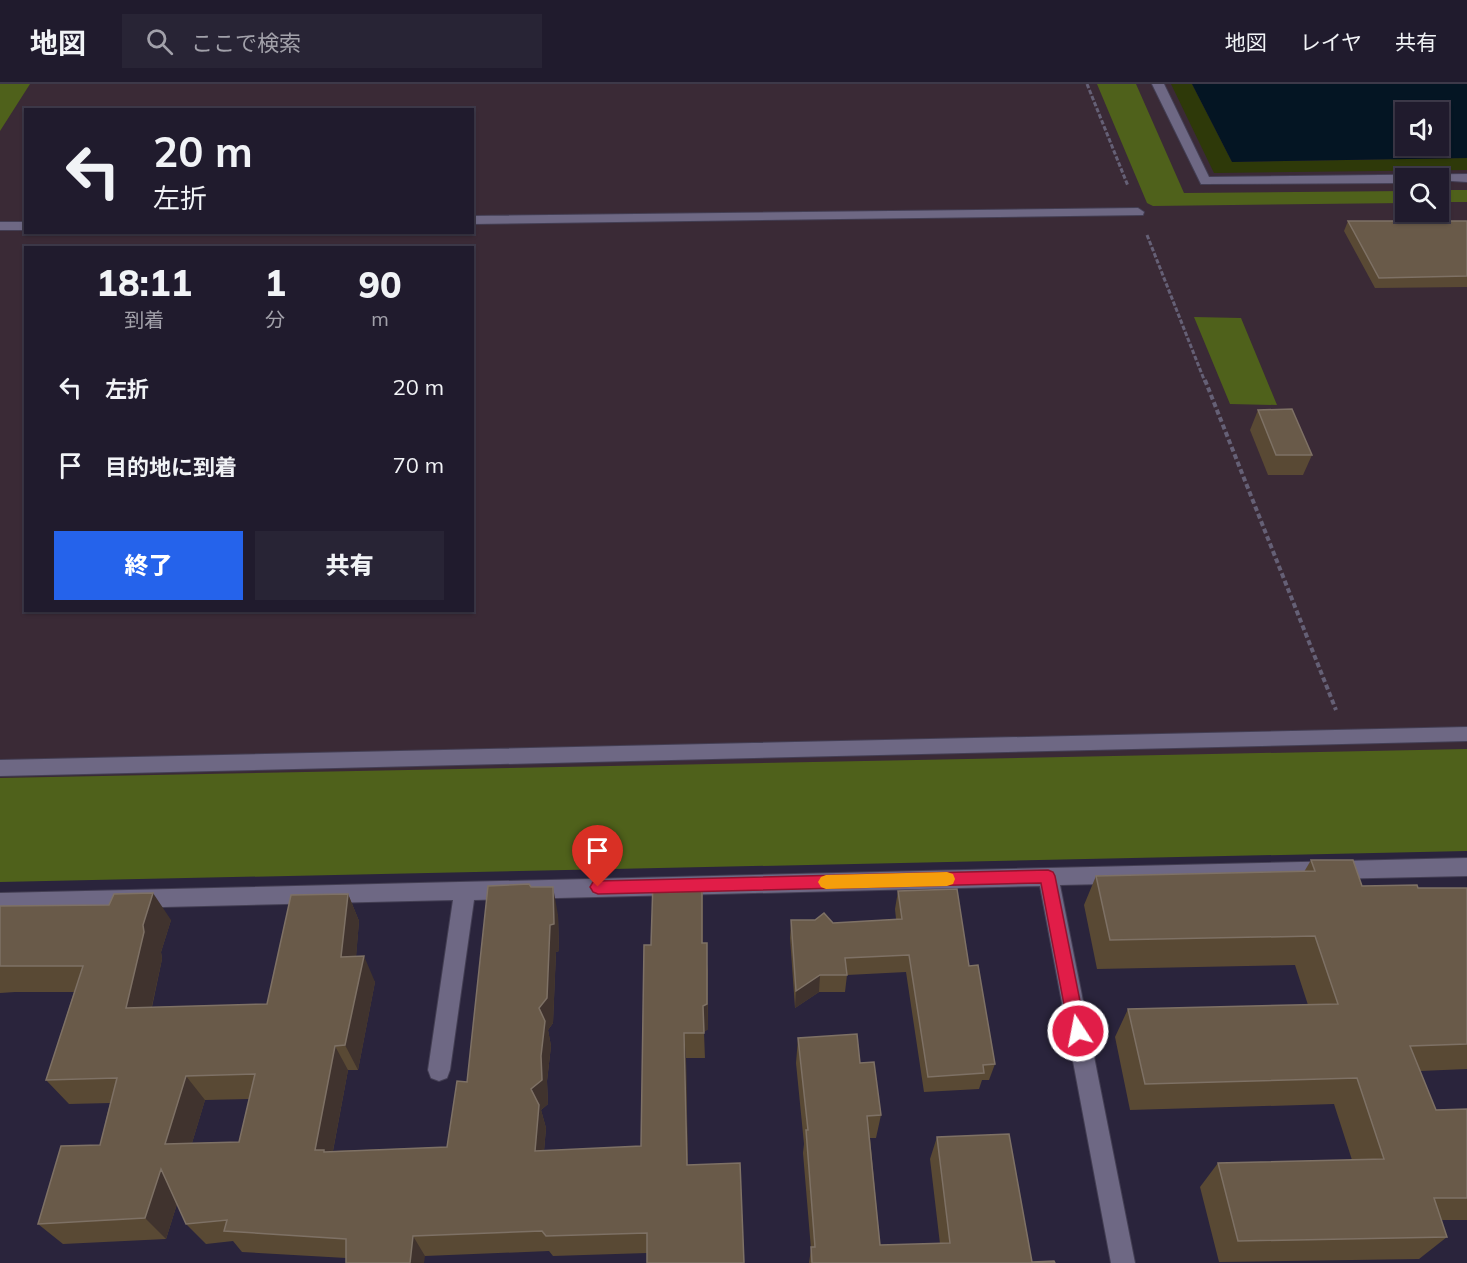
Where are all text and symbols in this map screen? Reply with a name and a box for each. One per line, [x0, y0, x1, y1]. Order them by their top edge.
search box [122, 14, 542, 68]
text: 地図 [30, 25, 86, 60]
icon: search [143, 25, 176, 58]
text: ここで検索 [191, 29, 301, 57]
text: 地図 [1225, 29, 1267, 55]
text: レイヤ [1300, 29, 1362, 55]
text: 共有 [1395, 29, 1437, 55]
map controls [1395, 102, 1449, 222]
button: sound [1395, 102, 1449, 156]
text: 20 m [153, 125, 253, 178]
icon: left [54, 132, 132, 210]
button: search [1395, 168, 1449, 222]
text: 左折 [153, 181, 207, 215]
text: 18:11 [96, 260, 192, 305]
text: 1 [264, 260, 286, 305]
text: 90 [358, 262, 402, 307]
text: m [371, 306, 389, 331]
text: 到着 [124, 307, 164, 332]
text: 分 [265, 307, 285, 332]
icon: left [54, 371, 87, 404]
text: 20 m [393, 373, 444, 401]
text: 左折 [105, 375, 149, 403]
icon: arrive [54, 449, 87, 482]
text: 70 m [393, 451, 444, 479]
text: 目的地に到着 [105, 453, 237, 481]
button: 終了 [54, 531, 243, 600]
button: 共有 [255, 531, 444, 600]
pin [572, 825, 623, 887]
icon: arrive [581, 834, 614, 867]
position arrow [1046, 999, 1110, 1063]

